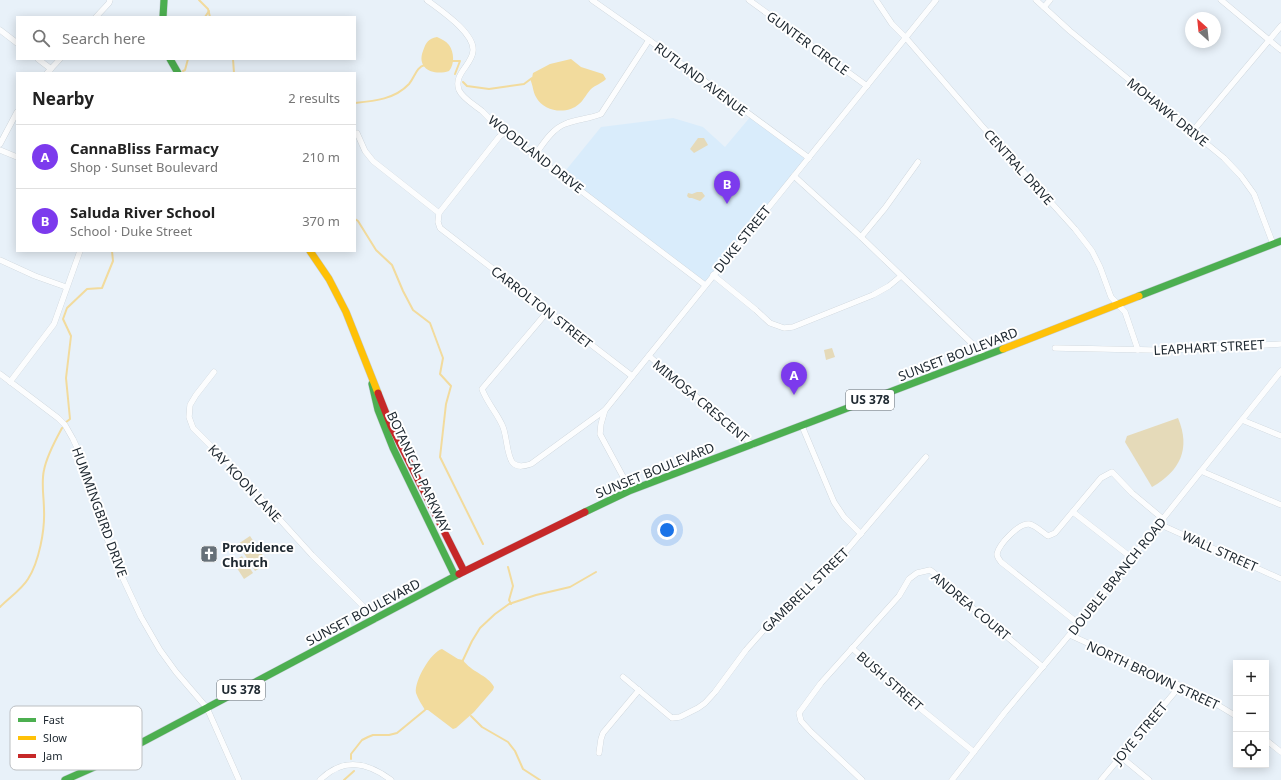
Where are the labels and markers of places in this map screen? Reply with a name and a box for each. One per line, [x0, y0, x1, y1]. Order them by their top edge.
pin: B [714, 171, 740, 204]
pin: A [781, 362, 807, 395]
place label: Providence Church [222, 538, 294, 571]
church icon: Providence Church [199, 544, 219, 564]

